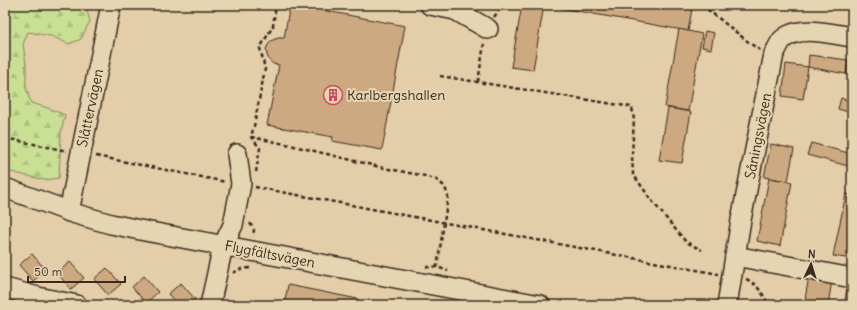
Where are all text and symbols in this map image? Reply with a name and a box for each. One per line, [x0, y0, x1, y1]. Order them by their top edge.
street label: Slåttervägen [73, 67, 107, 149]
building icon: Karlbergshallen [322, 84, 344, 106]
place label: Karlbergshallen [347, 86, 445, 104]
street label: Såningsvägen [741, 91, 775, 181]
street label: Flygfältsvägen [223, 236, 317, 272]
north arrow [791, 244, 831, 284]
text: N [807, 247, 816, 261]
scale bar [28, 258, 125, 284]
text: 50 m [34, 264, 63, 279]

